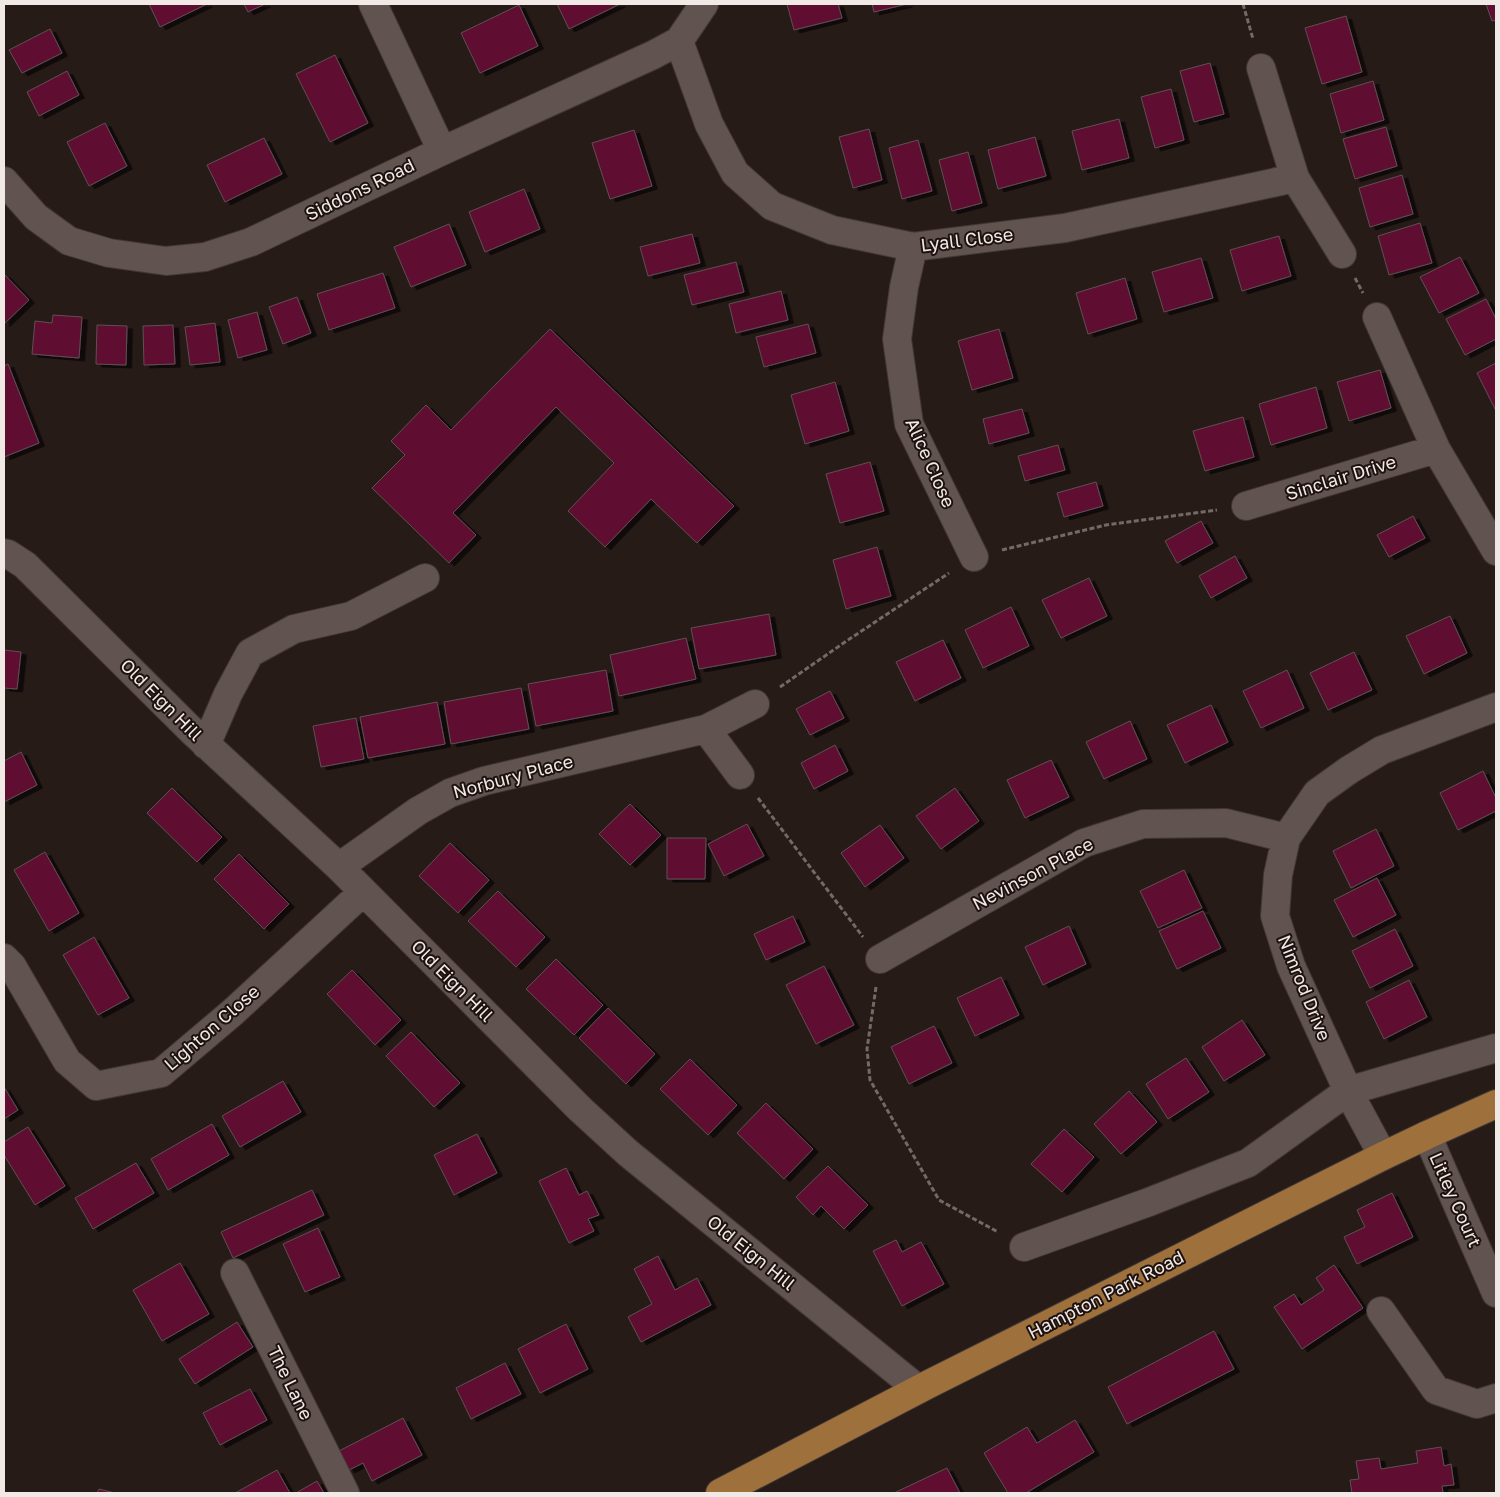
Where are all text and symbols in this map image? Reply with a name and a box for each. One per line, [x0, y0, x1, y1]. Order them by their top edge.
street label: Siddons Road [301, 153, 418, 225]
street label: Lyall Close [919, 222, 1014, 256]
street label: Alice Close [901, 414, 960, 511]
street label: Sinclair Drive [1283, 450, 1398, 504]
street label: Old Eign Hill [116, 654, 207, 745]
street label: Norbury Place [450, 749, 575, 803]
street label: Nevinson Place [968, 832, 1097, 914]
street label: Nimrod Drive [1274, 931, 1336, 1044]
street label: Old Eign Hill [407, 935, 498, 1026]
street label: Lighton Close [159, 980, 264, 1075]
street label: Litley Court [1425, 1149, 1487, 1250]
street label: Old Eign Hill [703, 1210, 800, 1295]
street label: Hampton Park Road [1024, 1245, 1187, 1343]
street label: The Lane [264, 1342, 318, 1423]

